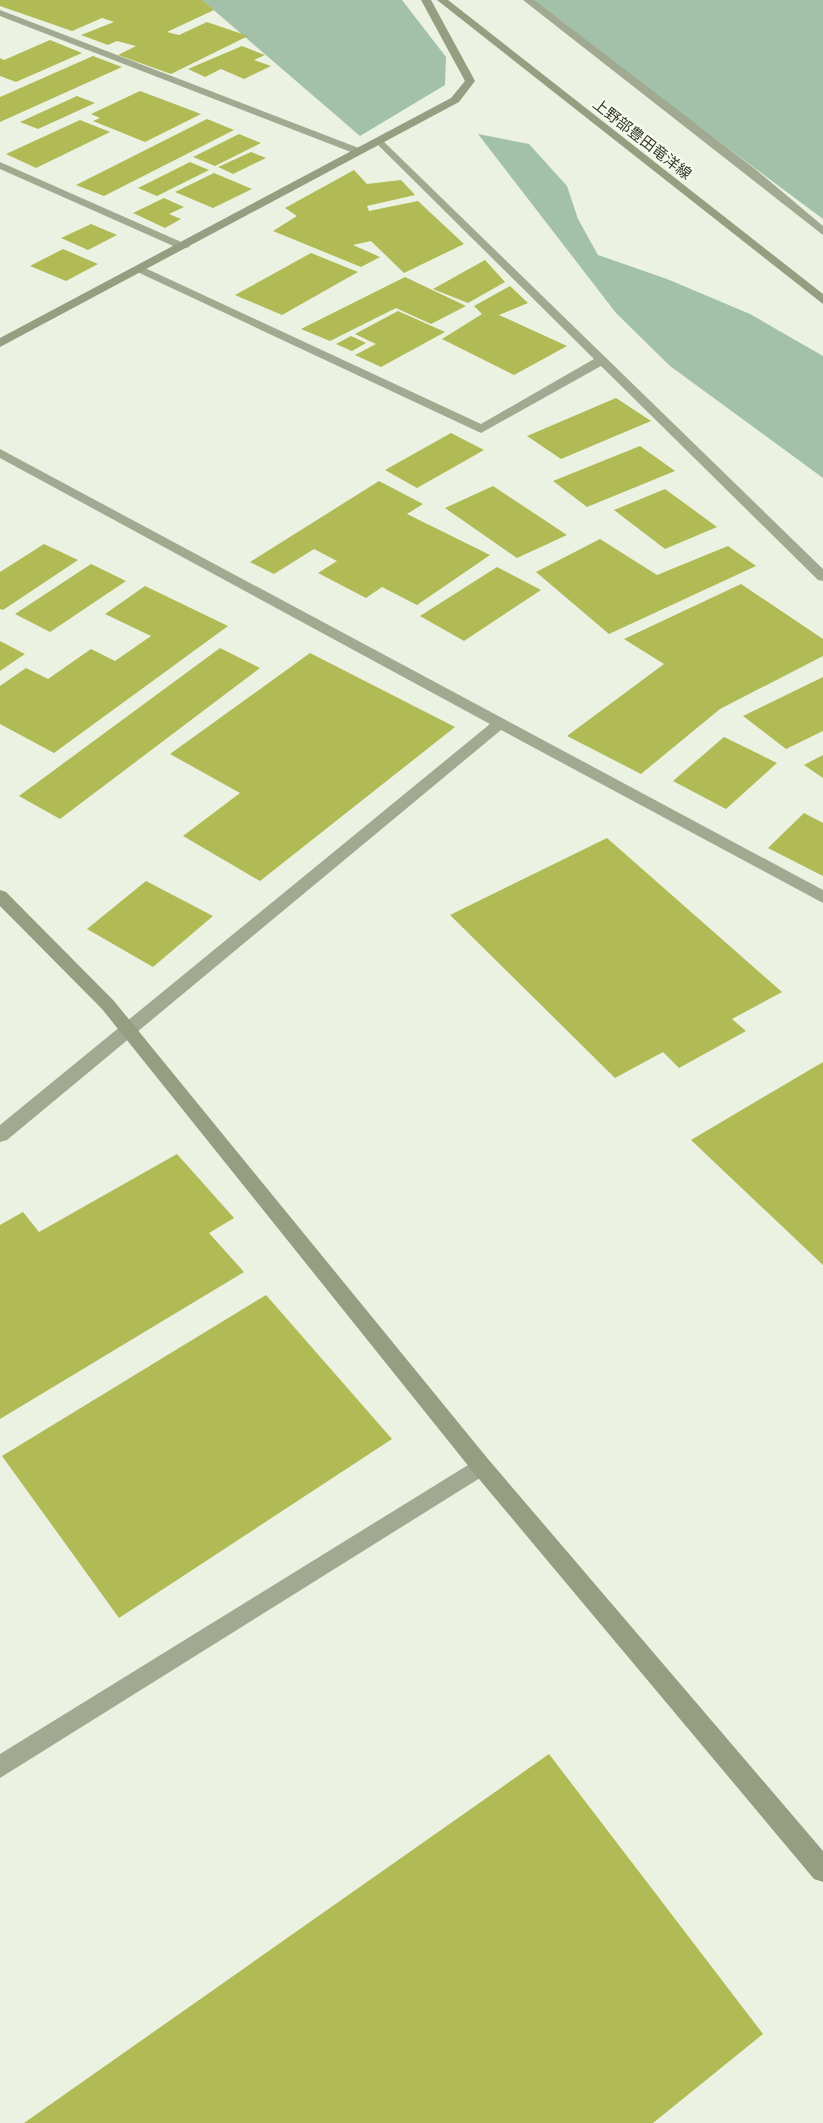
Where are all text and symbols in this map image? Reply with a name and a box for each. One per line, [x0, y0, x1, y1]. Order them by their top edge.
street label: 上野部豊田竜洋線 [589, 95, 695, 183]

